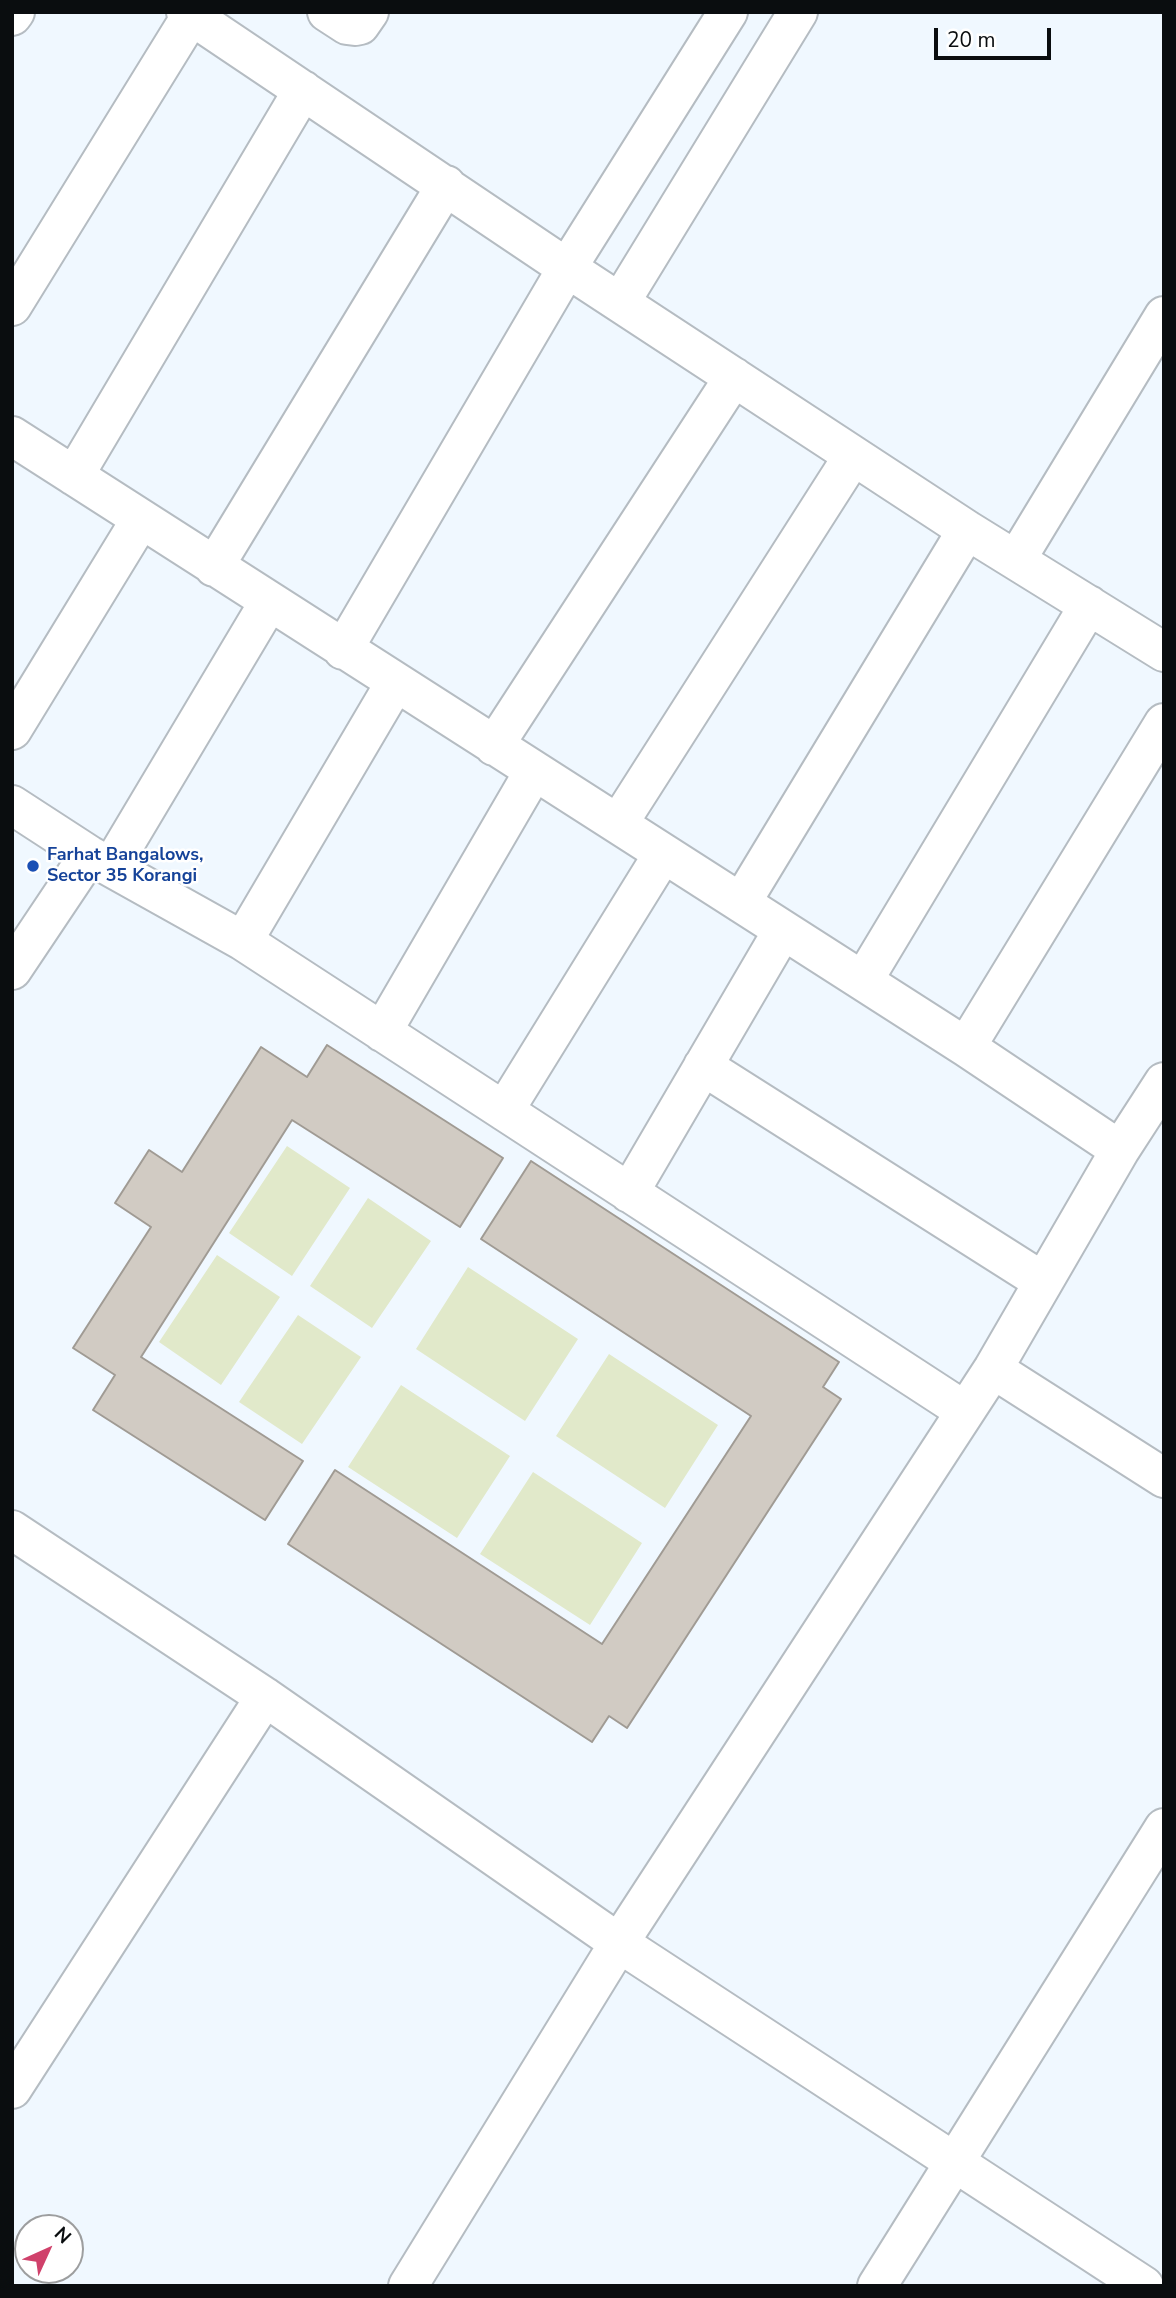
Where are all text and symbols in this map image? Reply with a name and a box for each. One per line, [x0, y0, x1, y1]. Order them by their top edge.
scale bar [938, 14, 1055, 58]
text: 20 m [947, 26, 996, 54]
place label: Farhat Bangalows, Sector 35 Korangi [47, 845, 203, 888]
marker: Farhat Bangalows, Sector 35 Korangi [25, 858, 41, 874]
north arrow [14, 2214, 84, 2284]
text: N [48, 2221, 77, 2250]

